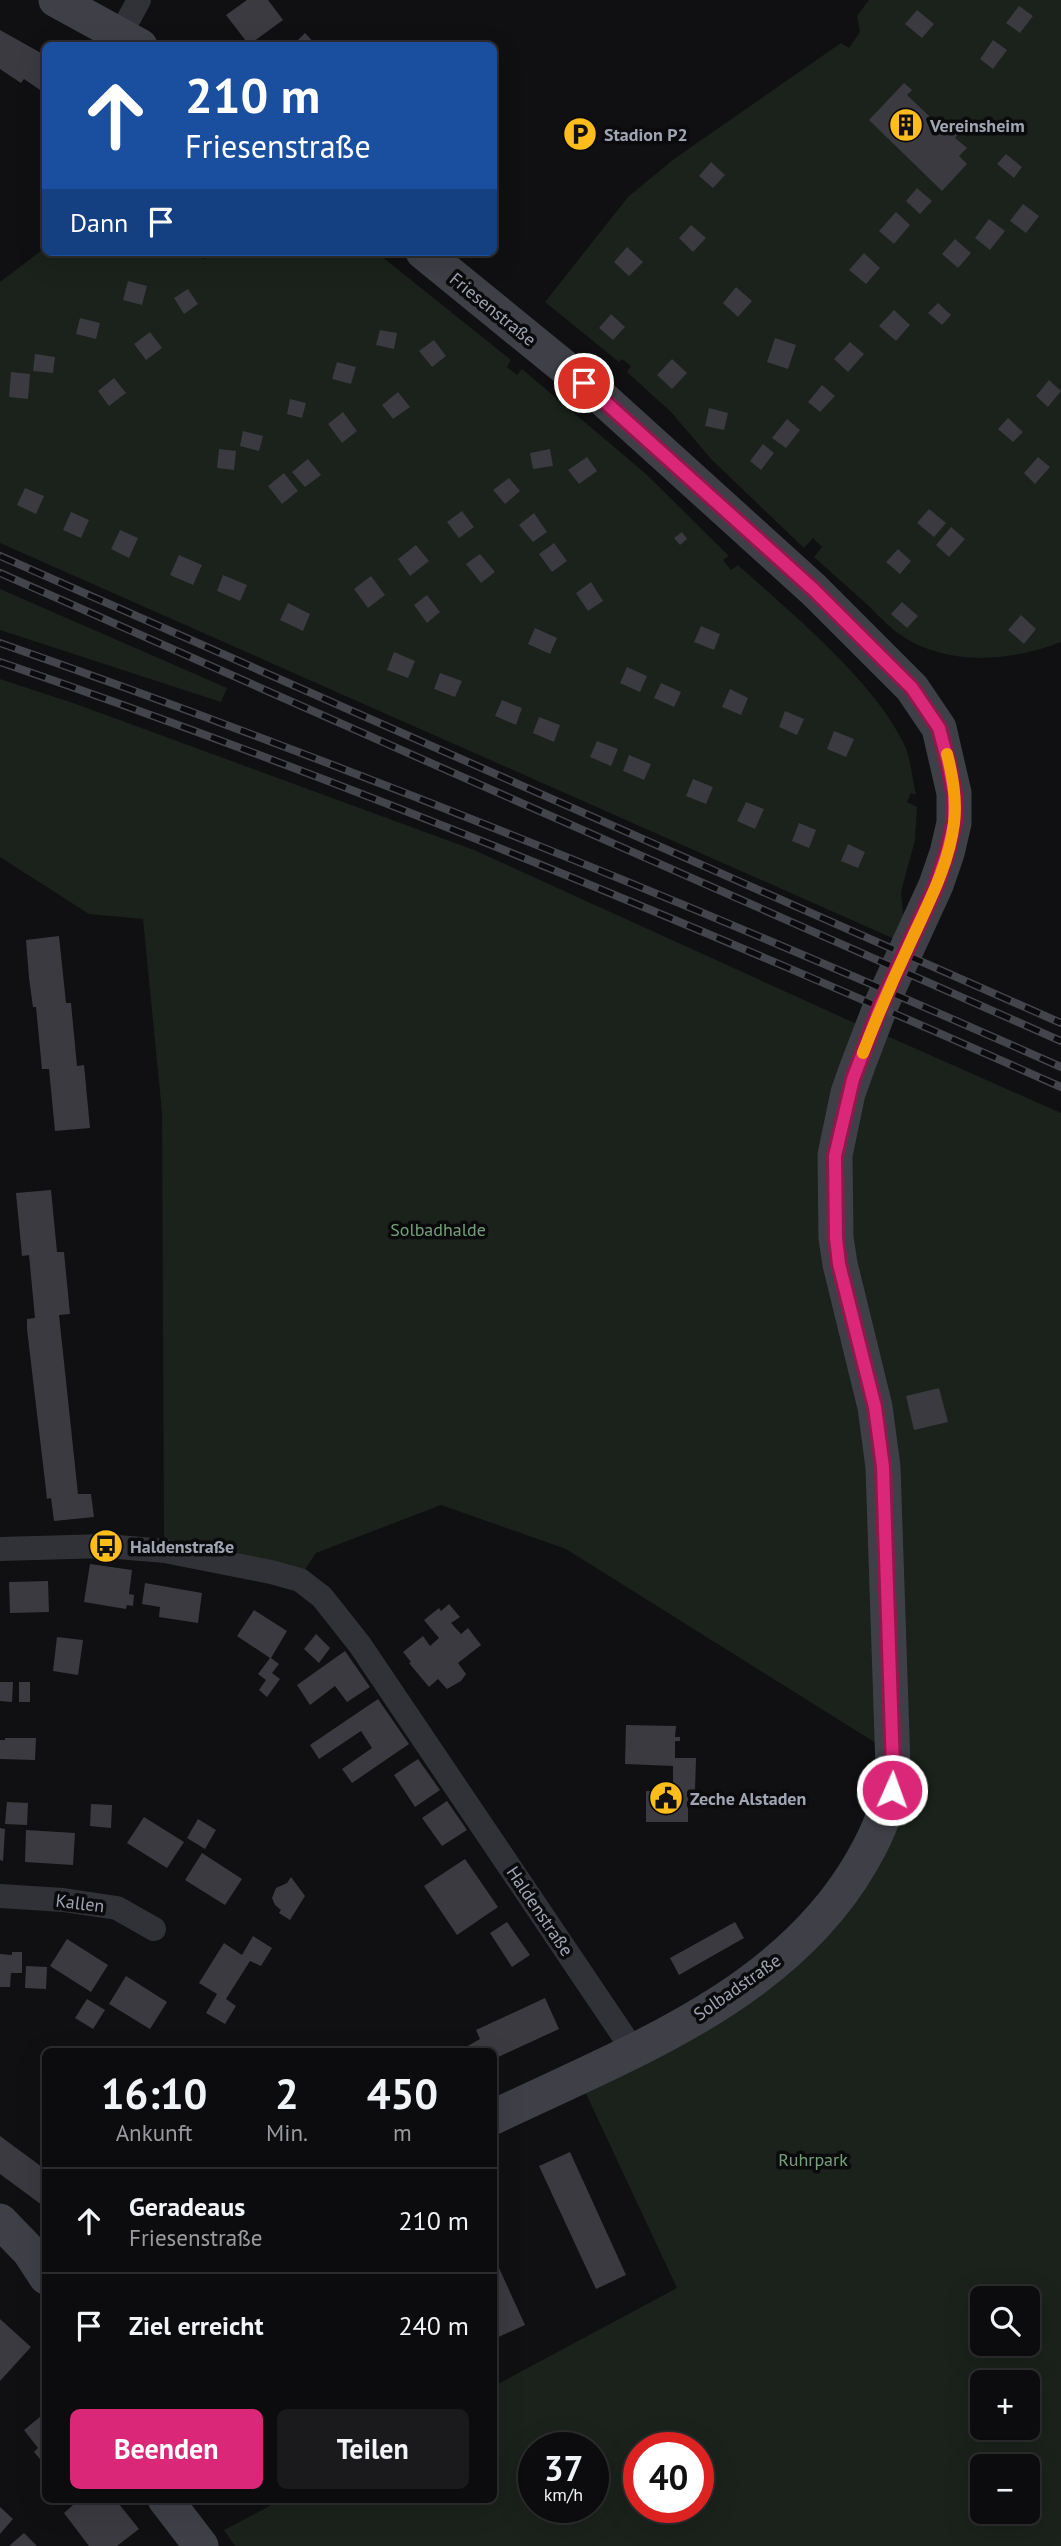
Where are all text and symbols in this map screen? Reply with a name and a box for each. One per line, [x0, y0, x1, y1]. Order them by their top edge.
text: 210 m [185, 63, 320, 127]
icon: ahead [70, 70, 161, 161]
building icon: Vereinsheim [887, 106, 925, 144]
place label: Vereinsheim [929, 114, 1025, 137]
parking icon: Stadion P2 [561, 115, 599, 153]
place label: Stadion P2 [604, 123, 688, 146]
text: Friesenstraße [185, 125, 371, 167]
icon: arrive [142, 203, 180, 241]
text: Dann [70, 206, 128, 239]
street label: Friesenstraße [445, 267, 541, 351]
pin [554, 353, 614, 413]
icon: arrive [565, 364, 603, 402]
park label: Solbadhalde [390, 1218, 486, 1241]
bus stop icon: Haldenstraße [87, 1527, 125, 1565]
place label: Haldenstraße [130, 1535, 234, 1558]
position arrow [855, 1753, 929, 1827]
public building icon: Zeche Alstaden [647, 1779, 685, 1817]
place label: Zeche Alstaden [690, 1787, 806, 1810]
street label: Haldenstraße [502, 1862, 578, 1960]
street label: Kallen [54, 1889, 106, 1917]
street label: Solbadstraße [689, 1949, 785, 2025]
text: 16:10 [101, 2066, 207, 2121]
text: 2 [275, 2066, 299, 2121]
text: 450 [367, 2066, 438, 2121]
text: Ankunft [116, 2118, 192, 2147]
text: Min. [266, 2118, 308, 2147]
text: m [393, 2118, 412, 2147]
park label: Ruhrpark [778, 2148, 848, 2171]
text: Geradeaus [129, 2190, 245, 2223]
icon: ahead [70, 2202, 108, 2240]
text: 210 m [398, 2204, 469, 2237]
text: Friesenstraße [129, 2223, 263, 2252]
map controls [970, 2286, 1040, 2524]
button: search [970, 2286, 1040, 2356]
icon: arrive [70, 2307, 108, 2345]
text: Ziel erreicht [129, 2309, 264, 2342]
text: 240 m [398, 2309, 469, 2342]
button: + [970, 2370, 1040, 2440]
button: Beenden [70, 2409, 263, 2489]
button: Teilen [277, 2409, 469, 2489]
speed limit sign: 40 [623, 2432, 714, 2523]
text: 37 [544, 2445, 583, 2491]
button: − [970, 2454, 1040, 2524]
text: km/h [544, 2483, 583, 2506]

